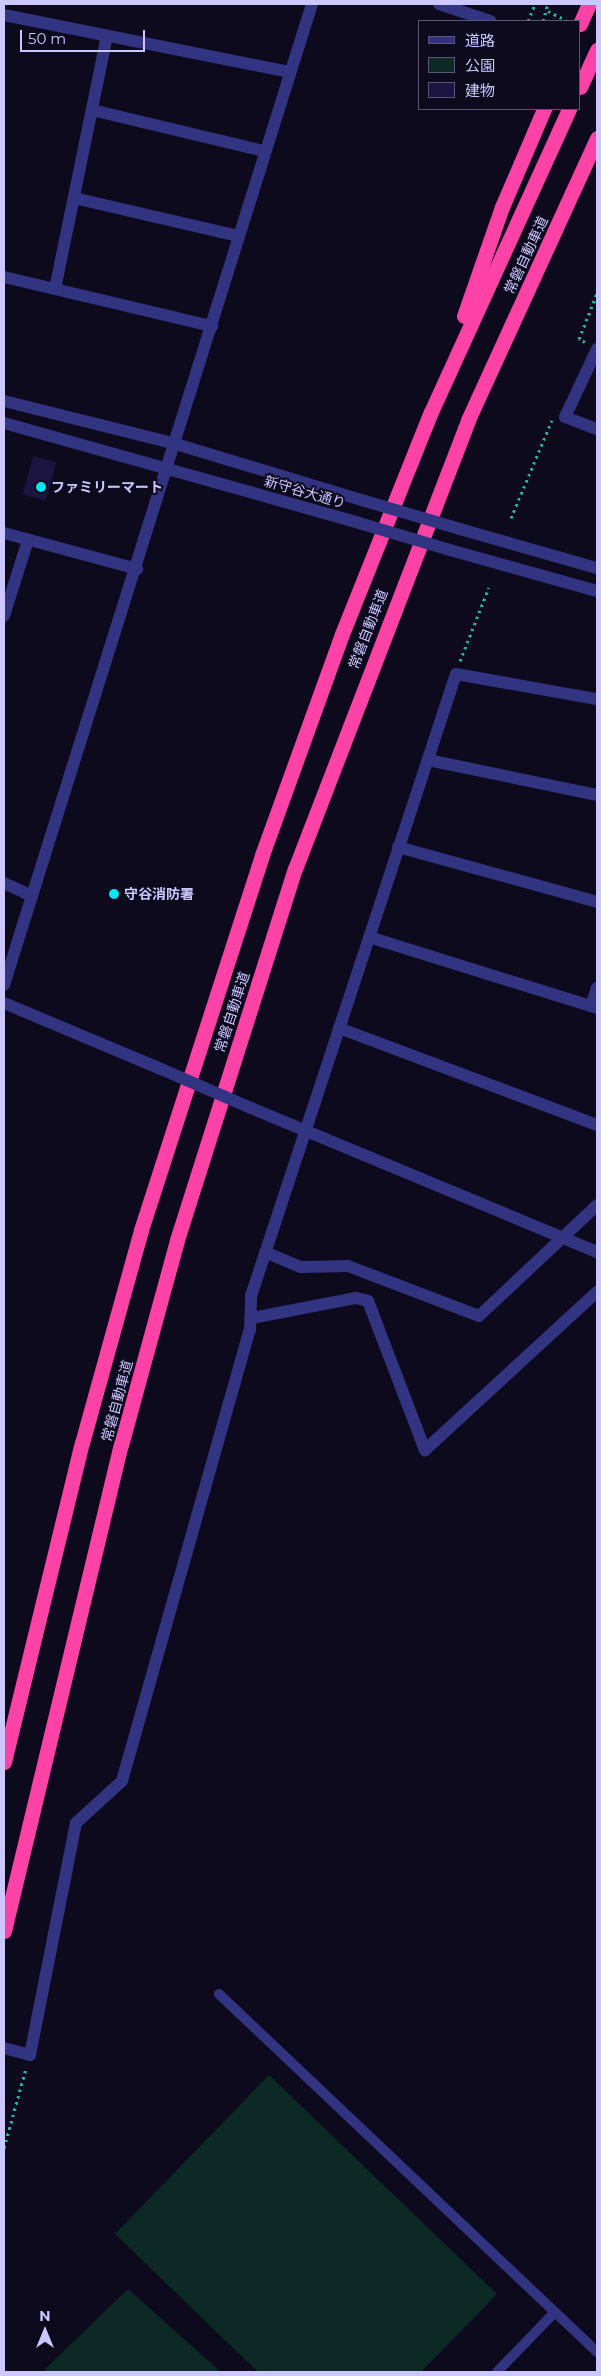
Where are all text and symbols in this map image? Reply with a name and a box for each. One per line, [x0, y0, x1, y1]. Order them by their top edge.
scale bar [22, 20, 148, 52]
legend [418, 20, 581, 110]
text: 50 m [28, 29, 66, 48]
text: 道路 [465, 31, 495, 50]
text: 公園 [465, 56, 495, 75]
text: 建物 [465, 81, 495, 100]
street label: 常磐自動車道 [501, 213, 551, 297]
street label: 新守谷大通り [262, 472, 348, 512]
place label: ファミリーマート [51, 479, 163, 495]
marker: ファミリーマート [35, 481, 47, 493]
street label: 常磐自動車道 [345, 587, 391, 671]
place label: 守谷消防署 [124, 886, 194, 902]
marker: 守谷消防署 [108, 888, 120, 900]
street label: 常磐自動車道 [211, 969, 253, 1055]
street label: 常磐自動車道 [98, 1358, 136, 1444]
north arrow [20, 2306, 70, 2356]
text: N [39, 2307, 51, 2325]

